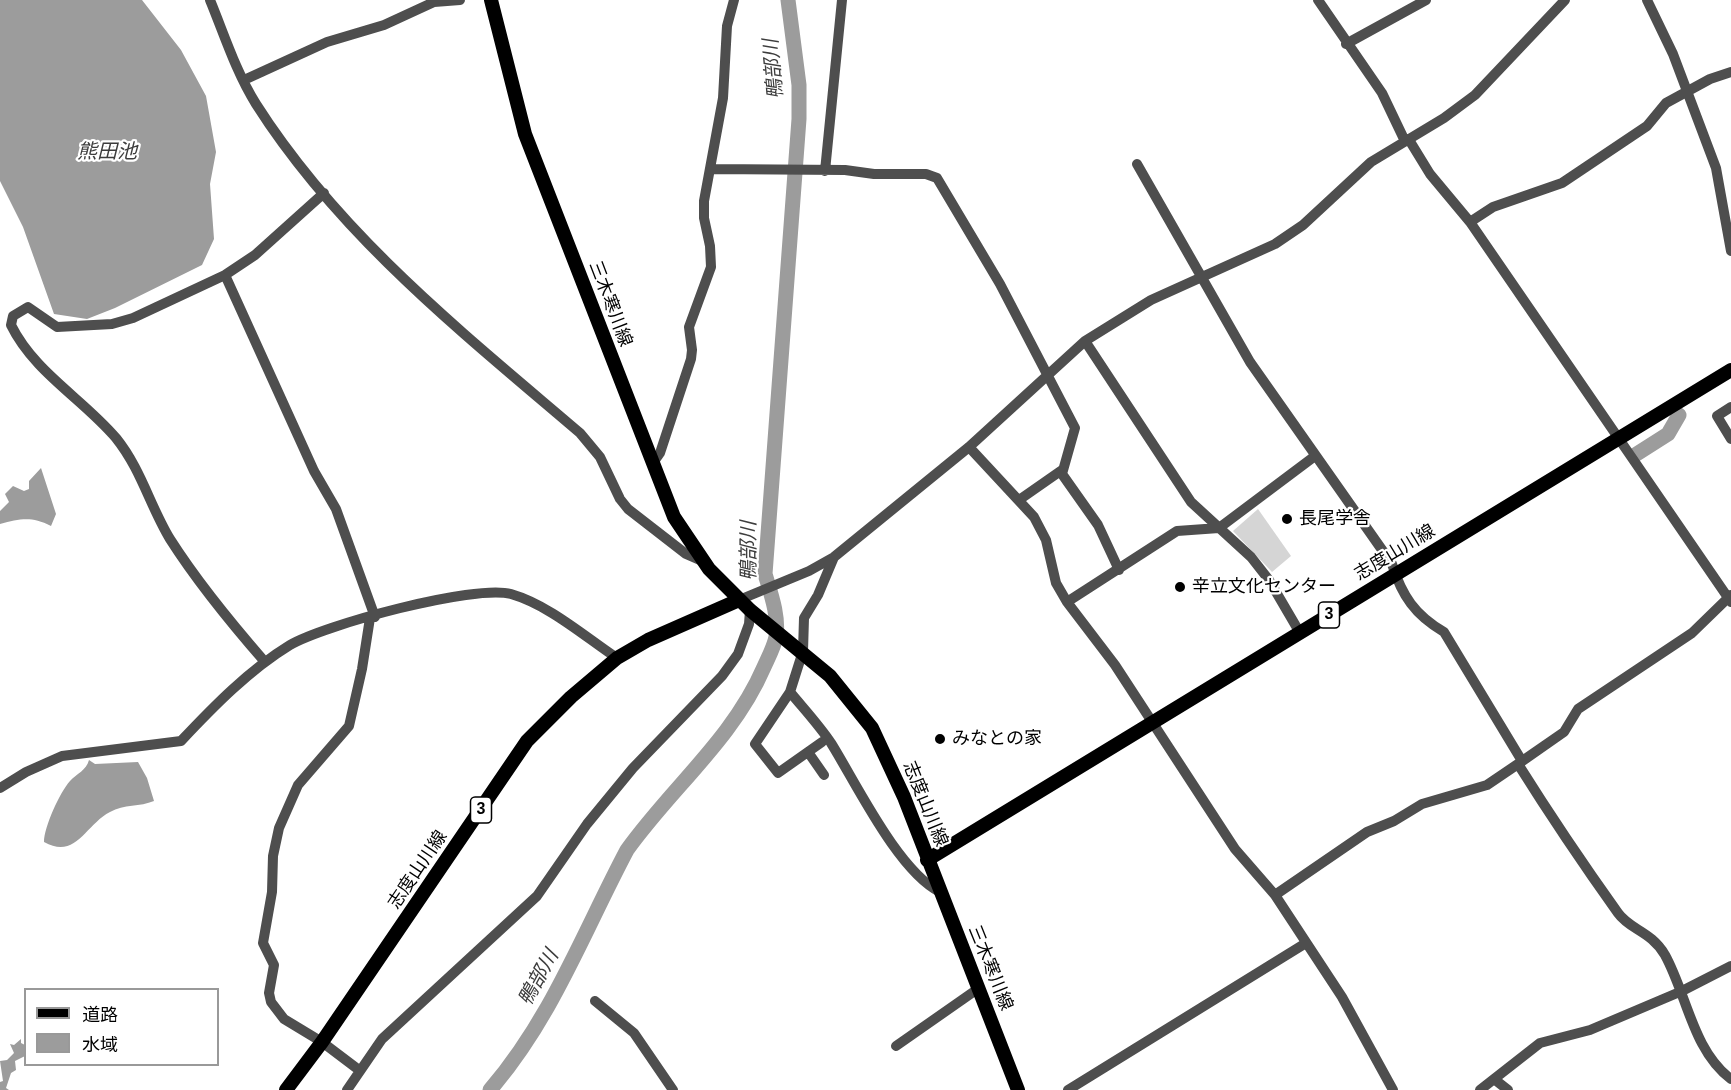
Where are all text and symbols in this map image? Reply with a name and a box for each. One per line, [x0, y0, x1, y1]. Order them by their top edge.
water label: 鴨部川 [759, 38, 789, 100]
water label: 熊田池 [77, 140, 137, 164]
street label: 三木寒川線 [584, 258, 636, 350]
place label: 長尾学舎 [1299, 508, 1371, 530]
marker: 長尾学舎 [1280, 512, 1294, 526]
water label: 鴨部川 [737, 521, 761, 581]
street label: 志度山川線 [1351, 521, 1439, 585]
place label: 辛立文化センター [1192, 576, 1336, 598]
marker: 辛立文化センター [1173, 580, 1187, 594]
road number: 3 [1318, 602, 1340, 628]
place label: みなとの家 [952, 728, 1042, 750]
marker: みなとの家 [933, 732, 947, 746]
street label: 志度山川線 [898, 758, 952, 850]
road number: 3 [470, 797, 492, 823]
street label: 志度山川線 [384, 827, 452, 913]
street label: 三木寒川線 [963, 922, 1017, 1014]
water label: 鴨部川 [514, 946, 564, 1010]
legend [24, 988, 219, 1066]
text: 道路 [82, 1005, 118, 1025]
text: 水域 [82, 1035, 118, 1055]

